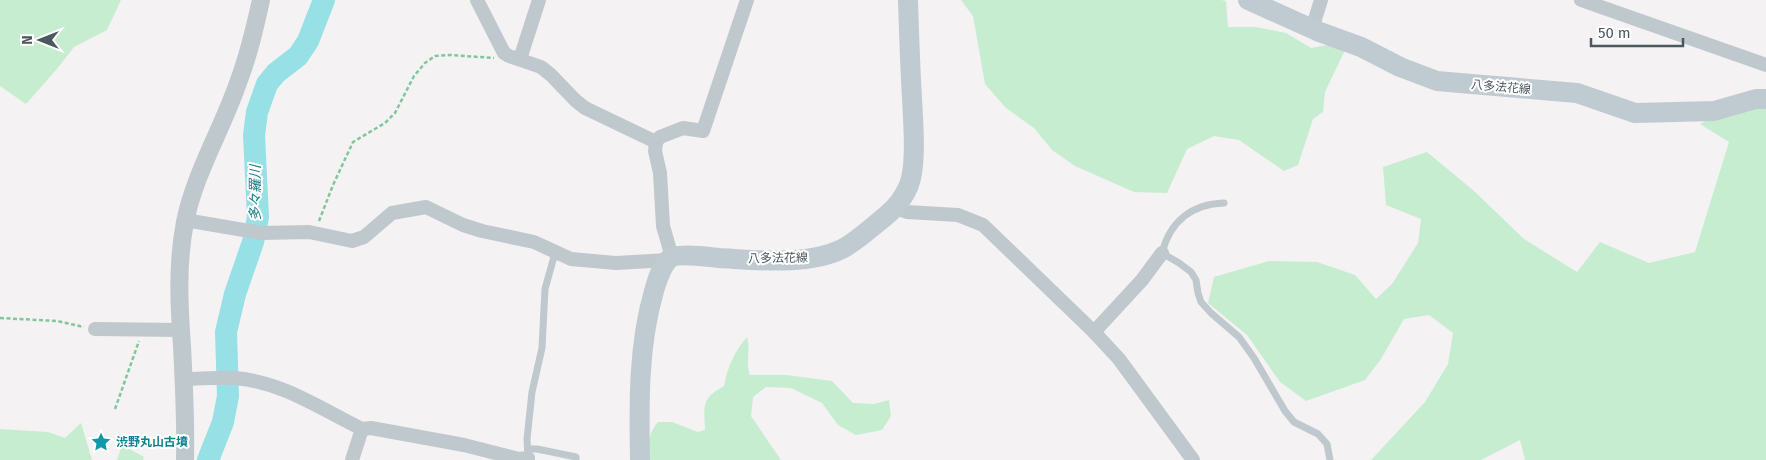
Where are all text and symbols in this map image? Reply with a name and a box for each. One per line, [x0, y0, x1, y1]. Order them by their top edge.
north arrow [15, 15, 65, 65]
scale bar [1591, 15, 1684, 47]
text: 50 m [1598, 24, 1631, 42]
text: N [19, 35, 36, 45]
street label: 八多法花線 [1470, 77, 1532, 97]
water label: 多々羅川 [247, 163, 264, 221]
street label: 八多法花線 [748, 250, 808, 266]
place icon: 渋野丸山古墳 [90, 431, 112, 453]
place label: 渋野丸山古墳 [116, 435, 188, 449]

